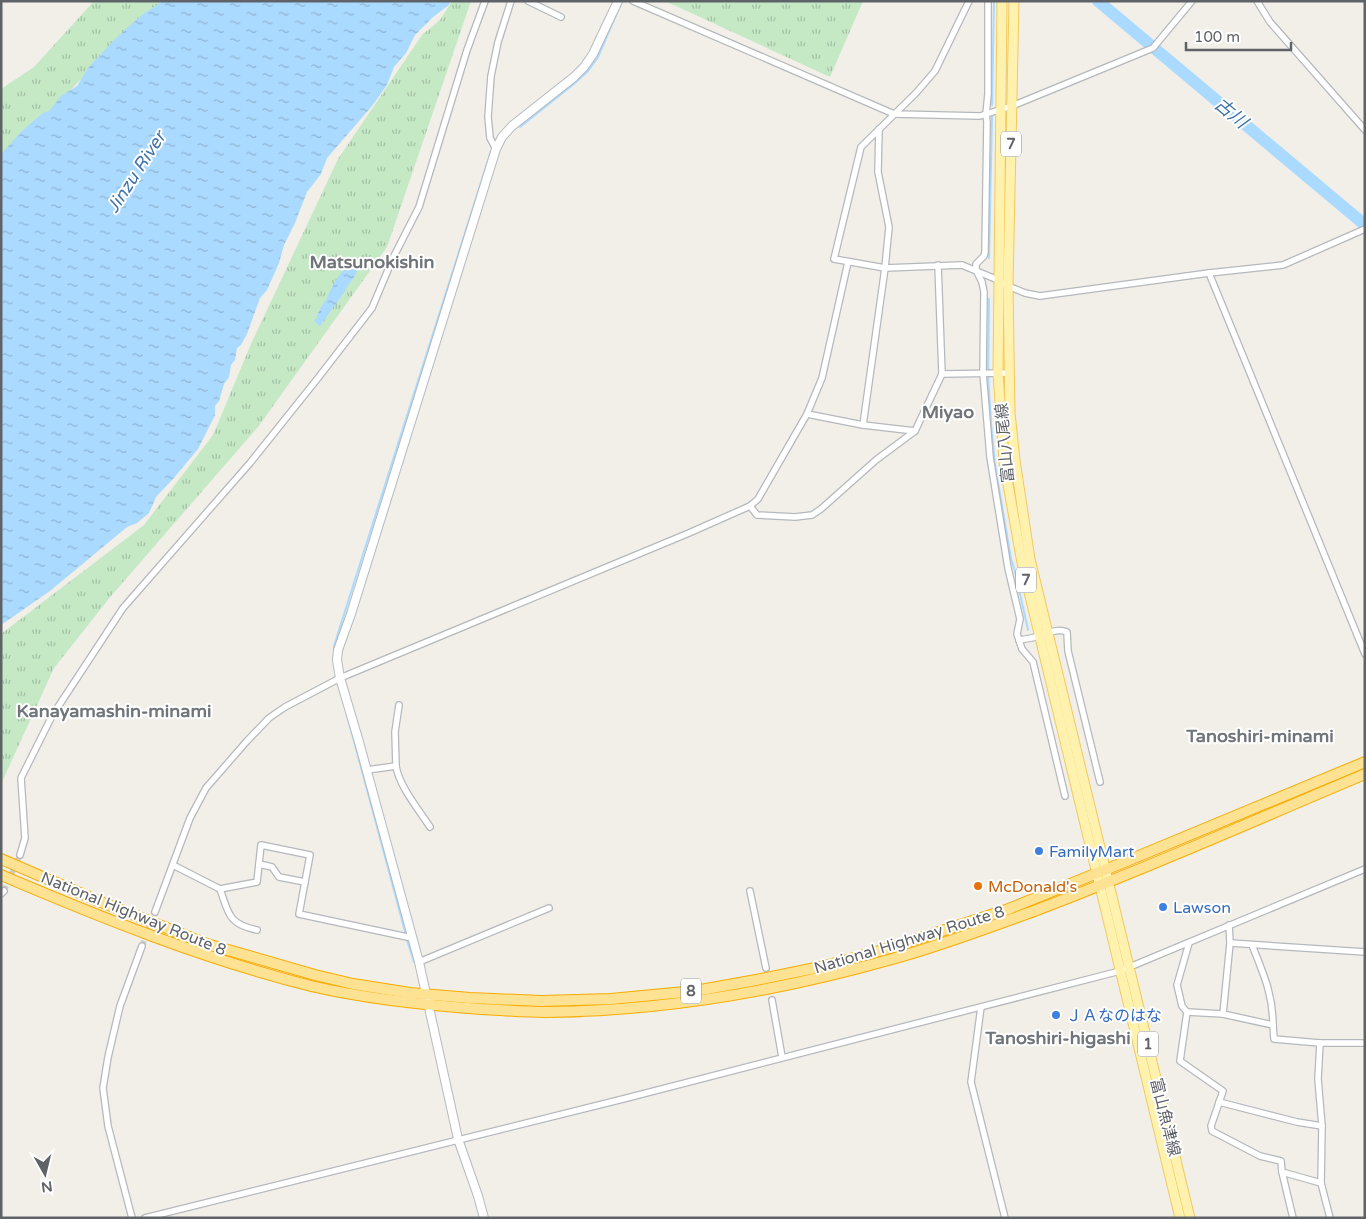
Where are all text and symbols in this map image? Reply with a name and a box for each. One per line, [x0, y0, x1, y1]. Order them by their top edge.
scale bar [1186, 20, 1291, 52]
text: 100 m [1194, 28, 1240, 46]
water label: 古川 [1210, 93, 1253, 134]
water label: Jinzu River [102, 126, 171, 217]
road number: 7 [1001, 132, 1021, 156]
district label: Matsunokishin [309, 251, 435, 273]
district label: Miyao [922, 401, 974, 423]
street label: 富山八尾線 [992, 402, 1018, 484]
road number: 7 [1016, 568, 1036, 592]
district label: Kanayamashin-minami [17, 700, 211, 722]
district label: Tanoshiri-minami [1185, 725, 1334, 747]
place label: FamilyMart [1049, 842, 1134, 862]
marker: FamilyMart [1033, 845, 1045, 857]
street label: National Highway Route 8 [38, 868, 229, 960]
place label: McDonald's [988, 877, 1077, 897]
marker: McDonald's [972, 880, 984, 892]
place label: Lawson [1173, 898, 1231, 918]
street label: National Highway Route 8 [812, 901, 1007, 979]
marker: Lawson [1157, 901, 1169, 913]
road number: 8 [681, 978, 701, 1004]
place label: ＪＡなのはな [1066, 1006, 1162, 1026]
marker: ＪＡなのはな [1050, 1009, 1062, 1021]
district label: Tanoshiri-higashi [984, 1027, 1131, 1049]
road number: 1 [1138, 1032, 1158, 1056]
street label: 富山魚津線 [1146, 1076, 1184, 1158]
north arrow [20, 1149, 70, 1199]
text: N [40, 1177, 53, 1196]

